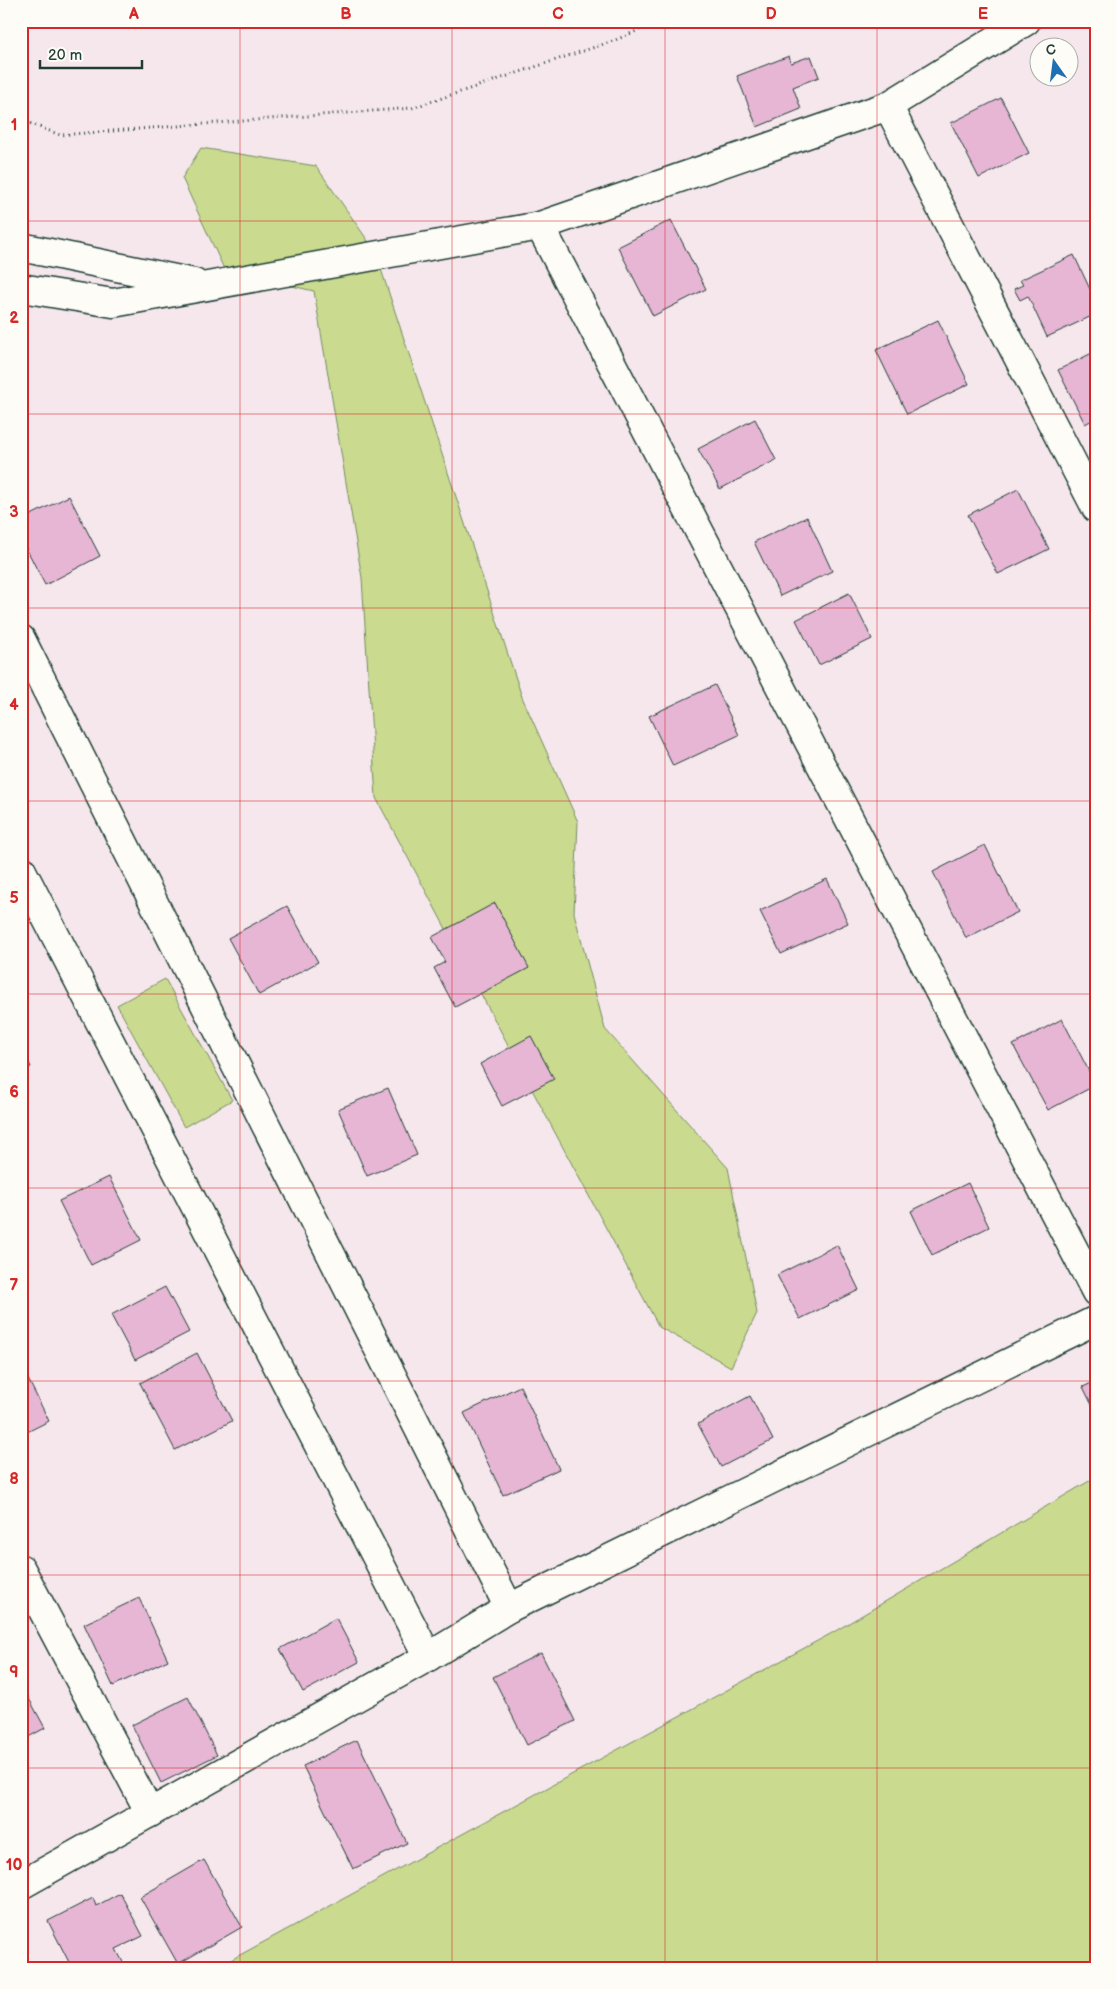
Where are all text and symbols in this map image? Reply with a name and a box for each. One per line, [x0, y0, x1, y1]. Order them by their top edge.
text: A [128, 5, 139, 24]
text: B [340, 5, 352, 24]
text: C [552, 5, 564, 24]
text: D [765, 5, 777, 24]
text: E [978, 5, 988, 24]
scale bar [40, 38, 142, 70]
north arrow [1030, 38, 1080, 88]
text: С [1044, 40, 1058, 59]
text: 20 m [48, 46, 82, 65]
text: 1 [11, 116, 17, 135]
text: 2 [9, 309, 19, 328]
text: 3 [9, 503, 19, 522]
text: 4 [9, 696, 19, 715]
text: 5 [9, 889, 19, 908]
text: 6 [9, 1083, 19, 1102]
text: 7 [10, 1276, 19, 1295]
text: 8 [9, 1470, 19, 1489]
text: 9 [9, 1663, 19, 1682]
text: 10 [6, 1856, 22, 1875]

